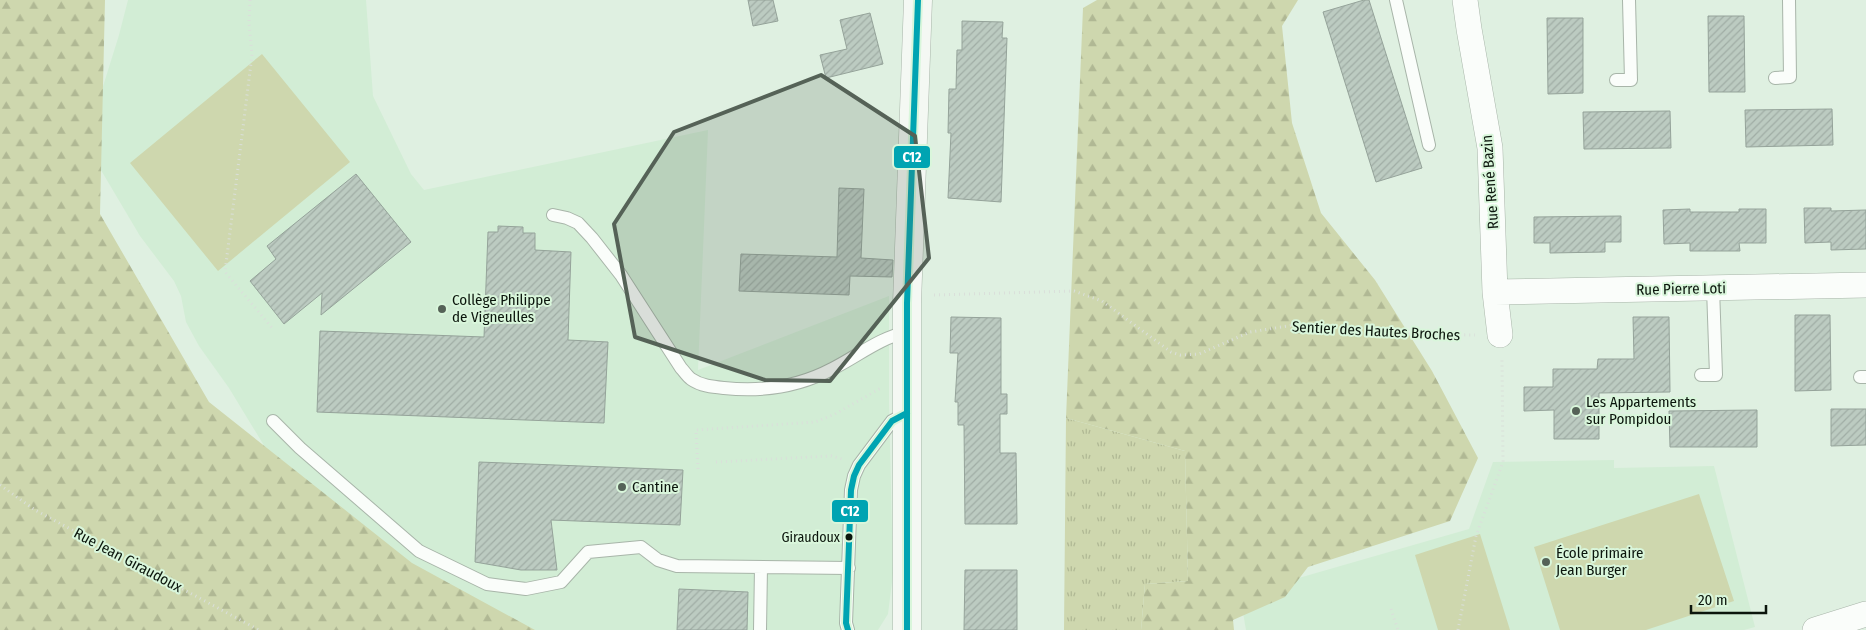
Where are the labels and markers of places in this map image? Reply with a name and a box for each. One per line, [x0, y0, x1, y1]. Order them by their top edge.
place label: Collège Philippe de Vigneulles [452, 291, 551, 326]
marker: Collège Philippe de Vigneulles [436, 303, 448, 315]
place label: Les Appartements sur Pompidou [1586, 393, 1696, 428]
marker: Les Appartements sur Pompidou [1570, 405, 1582, 417]
place label: Cantine [632, 478, 679, 496]
marker: Cantine [616, 481, 628, 493]
place label: Giraudoux [781, 529, 841, 546]
marker: Giraudoux [844, 532, 854, 542]
place label: École primaire Jean Burger [1556, 544, 1643, 579]
marker: École primaire Jean Burger [1540, 556, 1552, 568]

